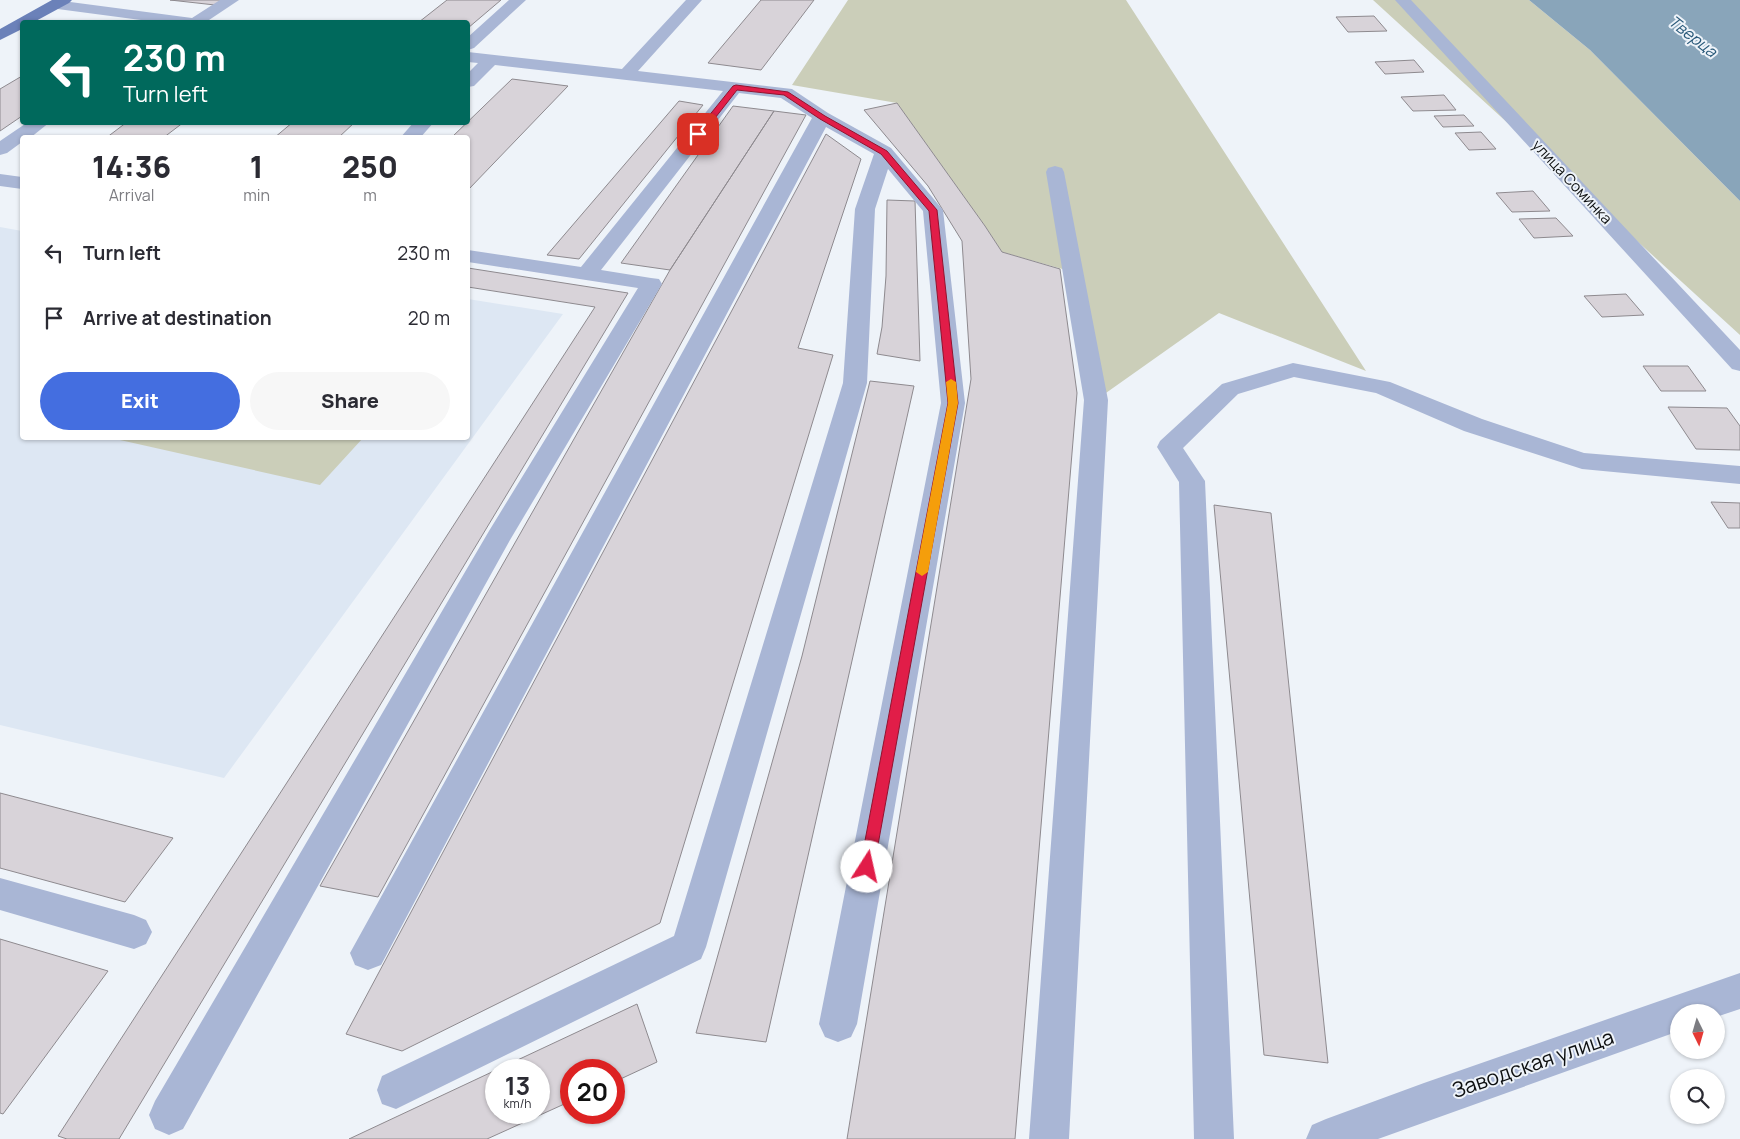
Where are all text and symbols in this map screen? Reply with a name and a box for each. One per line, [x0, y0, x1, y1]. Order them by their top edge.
water label: Тверца [1664, 10, 1723, 62]
text: 230 m [123, 34, 226, 82]
icon: left [40, 40, 105, 105]
text: Turn left [123, 79, 208, 109]
pin [677, 113, 719, 155]
icon: arrive [684, 120, 712, 148]
street label: улица Соминка [1528, 135, 1617, 229]
text: 14:36 [92, 146, 171, 187]
text: 1 [250, 146, 263, 187]
text: 250 [342, 146, 398, 187]
text: Arrival [109, 184, 154, 206]
text: min [243, 184, 270, 206]
text: m [363, 184, 377, 206]
icon: left [40, 239, 68, 267]
text: Turn left [83, 240, 161, 266]
text: 230 m [397, 240, 450, 266]
icon: arrive [40, 304, 68, 332]
text: Arrive at destination [83, 305, 272, 331]
text: 20 m [408, 305, 450, 331]
button: Exit [40, 372, 240, 430]
button: Share [250, 372, 450, 430]
position arrow [840, 840, 892, 892]
north arrow [1670, 1004, 1725, 1059]
map controls [1670, 1004, 1725, 1124]
street label: Заводская улица [1448, 1022, 1617, 1104]
speed limit sign: 20 [560, 1059, 625, 1124]
text: 13 [505, 1068, 530, 1103]
button: search [1670, 1069, 1725, 1124]
text: km/h [504, 1095, 531, 1112]

